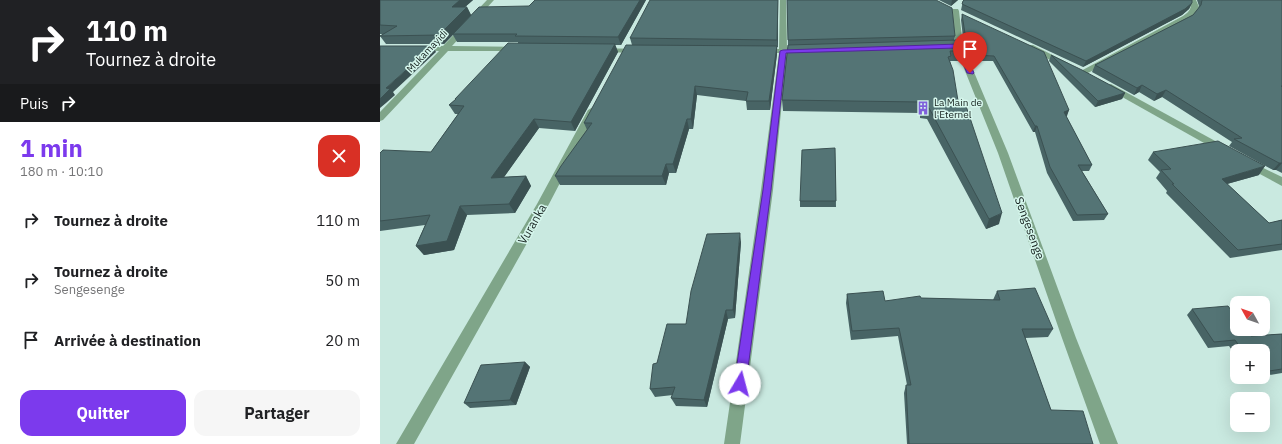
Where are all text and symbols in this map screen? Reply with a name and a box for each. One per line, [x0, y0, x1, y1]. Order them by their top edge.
text: 110 m [86, 12, 168, 49]
icon: right [20, 16, 72, 68]
street label: Mukamayidi [404, 27, 450, 75]
pin [953, 32, 987, 73]
icon: arrive [959, 38, 981, 60]
text: Tournez à droite [86, 48, 216, 71]
icon: right [57, 92, 79, 114]
text: Puis [20, 94, 49, 113]
place label: La Main de l'Eternel [934, 96, 983, 121]
building icon: La Main de l'Eternel [915, 100, 931, 116]
text: 1 min [20, 132, 83, 164]
button: close [318, 135, 360, 177]
text: 180 m · 10:10 [20, 163, 103, 180]
street label: Sengesenge [1012, 195, 1048, 262]
street label: Vuranka [514, 201, 550, 247]
icon: right [20, 209, 42, 231]
text: Tournez à droite [54, 211, 168, 230]
text: 110 m [316, 211, 360, 230]
text: Tournez à droite [54, 262, 168, 281]
icon: right [20, 269, 42, 291]
text: 50 m [325, 271, 360, 290]
text: Sengesenge [54, 281, 125, 298]
north arrow [1230, 296, 1270, 336]
map controls [1230, 296, 1270, 432]
icon: arrive [20, 329, 42, 351]
text: Arrivée à destination [54, 331, 201, 350]
text: 20 m [325, 331, 360, 350]
button: + [1230, 344, 1270, 384]
position arrow [719, 363, 761, 405]
button: Quitter [20, 390, 186, 436]
button: Partager [194, 390, 360, 436]
button: − [1230, 392, 1270, 432]

